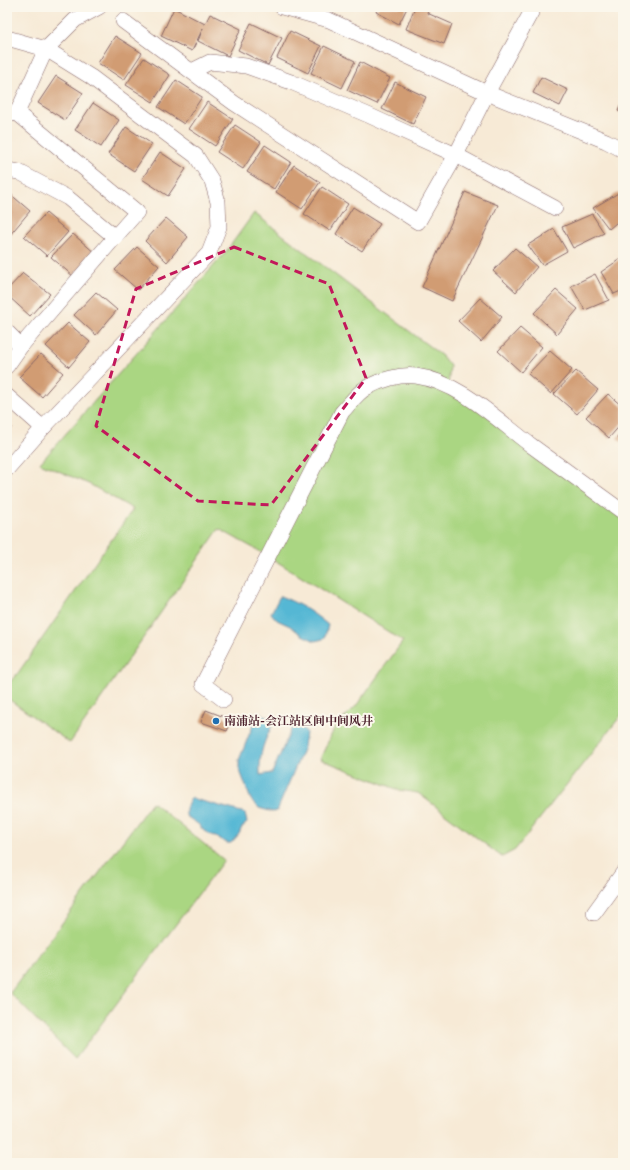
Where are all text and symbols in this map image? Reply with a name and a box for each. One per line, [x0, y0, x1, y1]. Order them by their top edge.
place label: 南浦站-会江站区间中间风井 [224, 714, 373, 730]
marker: 南浦站-会江站区间中间风井 [211, 716, 221, 726]

